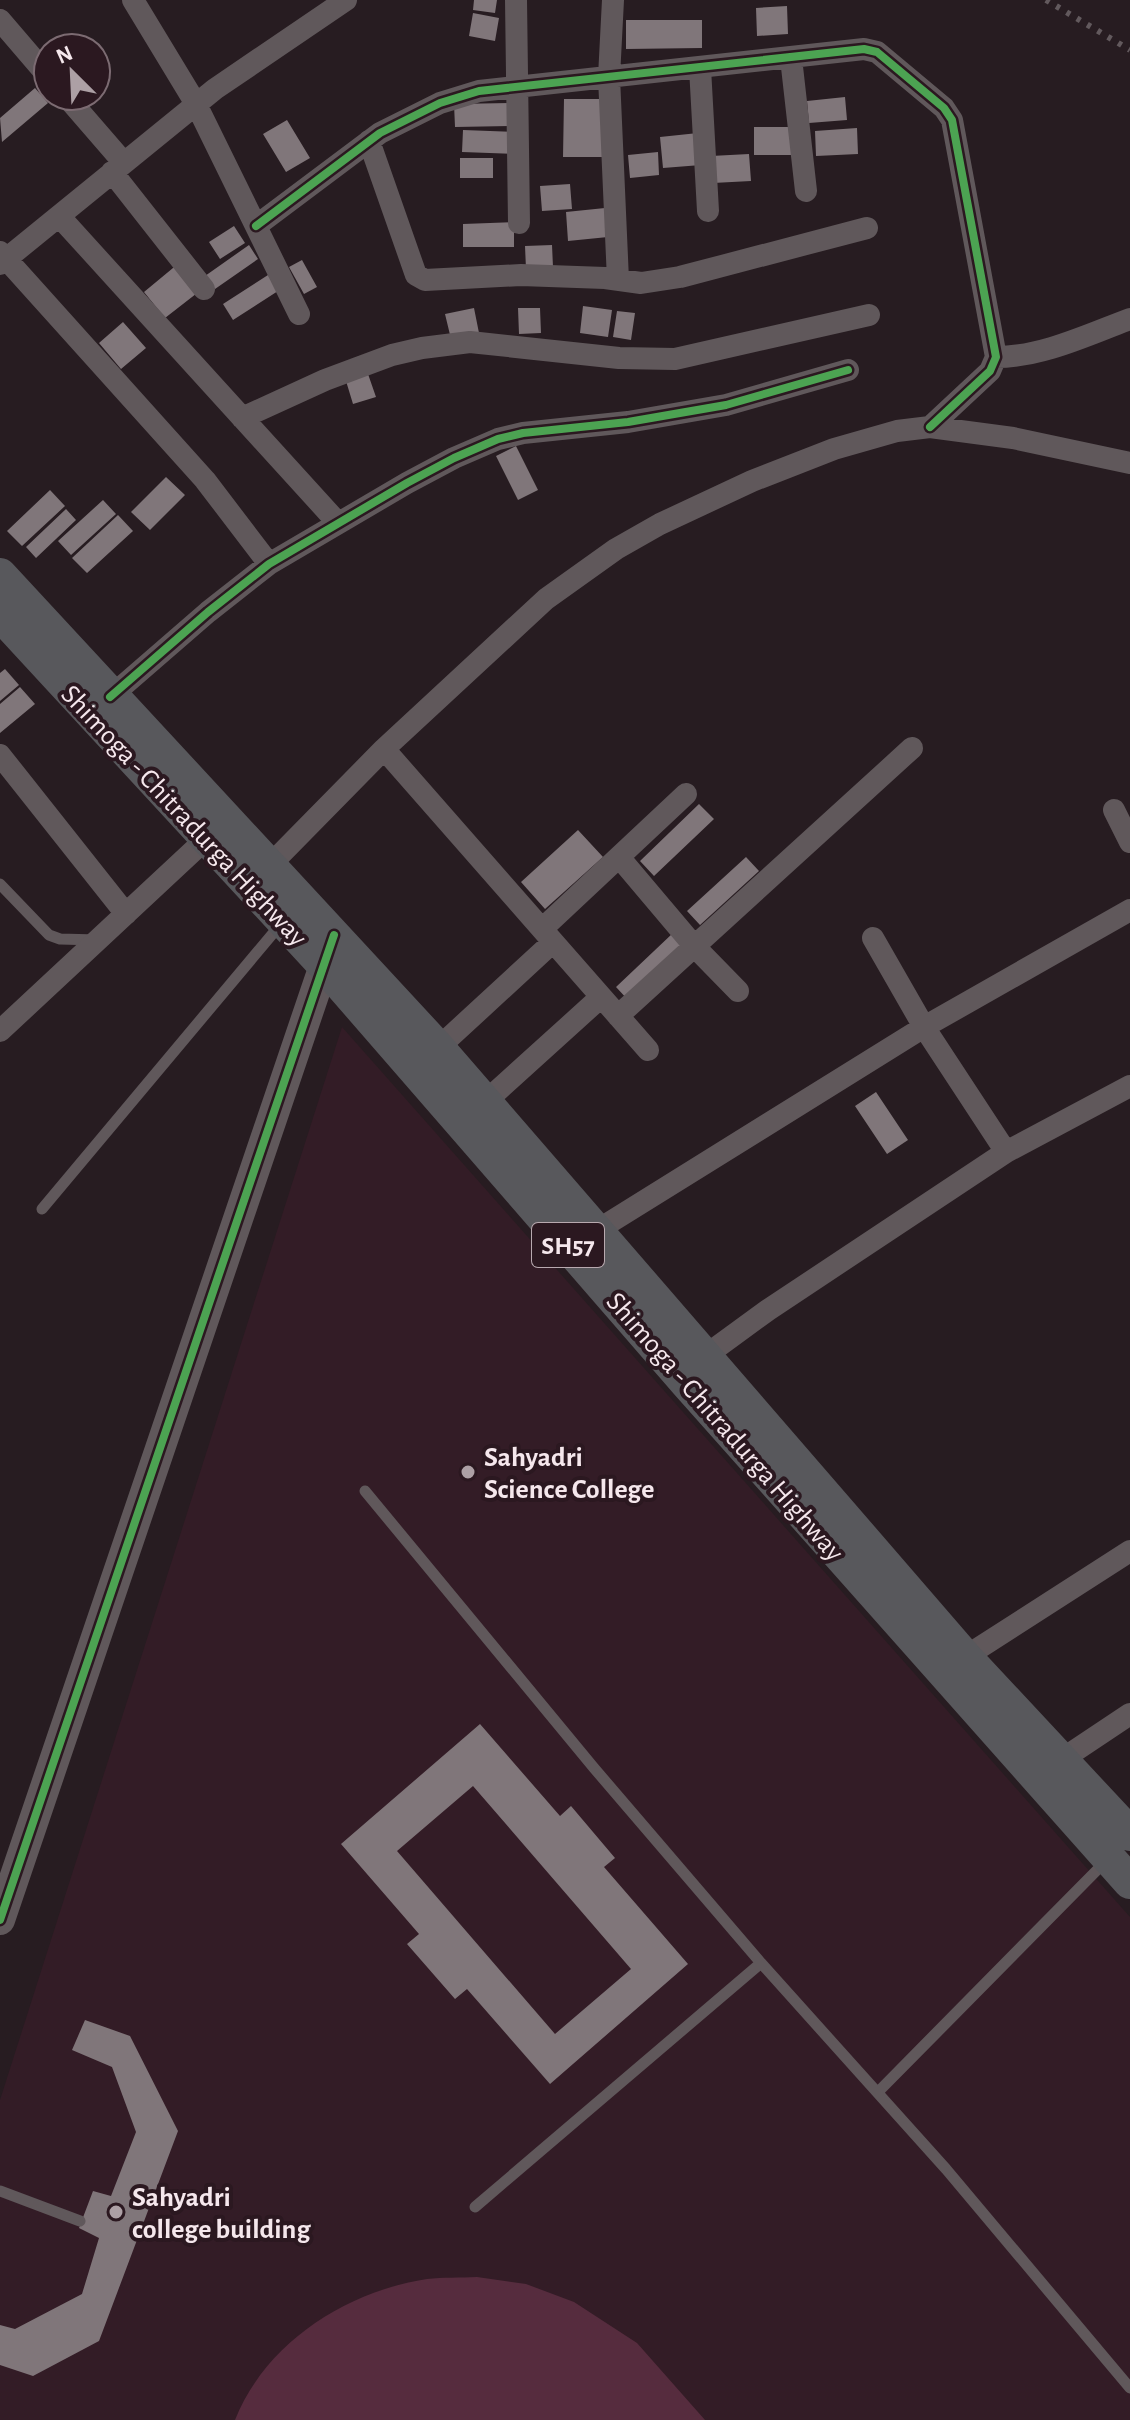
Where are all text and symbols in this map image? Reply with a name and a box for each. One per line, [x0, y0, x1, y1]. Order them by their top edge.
north arrow [32, 32, 112, 112]
text: N [53, 41, 76, 68]
street label: Shimoga - Chitradurga Highway [55, 680, 312, 952]
road number: SH57 [532, 1223, 604, 1267]
street label: Shimoga - Chitradurga Highway [600, 1288, 849, 1567]
place label: Sahyadri Science College [484, 1444, 654, 1504]
marker: Sahyadri Science College [459, 1463, 477, 1481]
place label: Sahyadri college building [132, 2184, 311, 2244]
marker: Sahyadri college building [107, 2203, 125, 2221]

